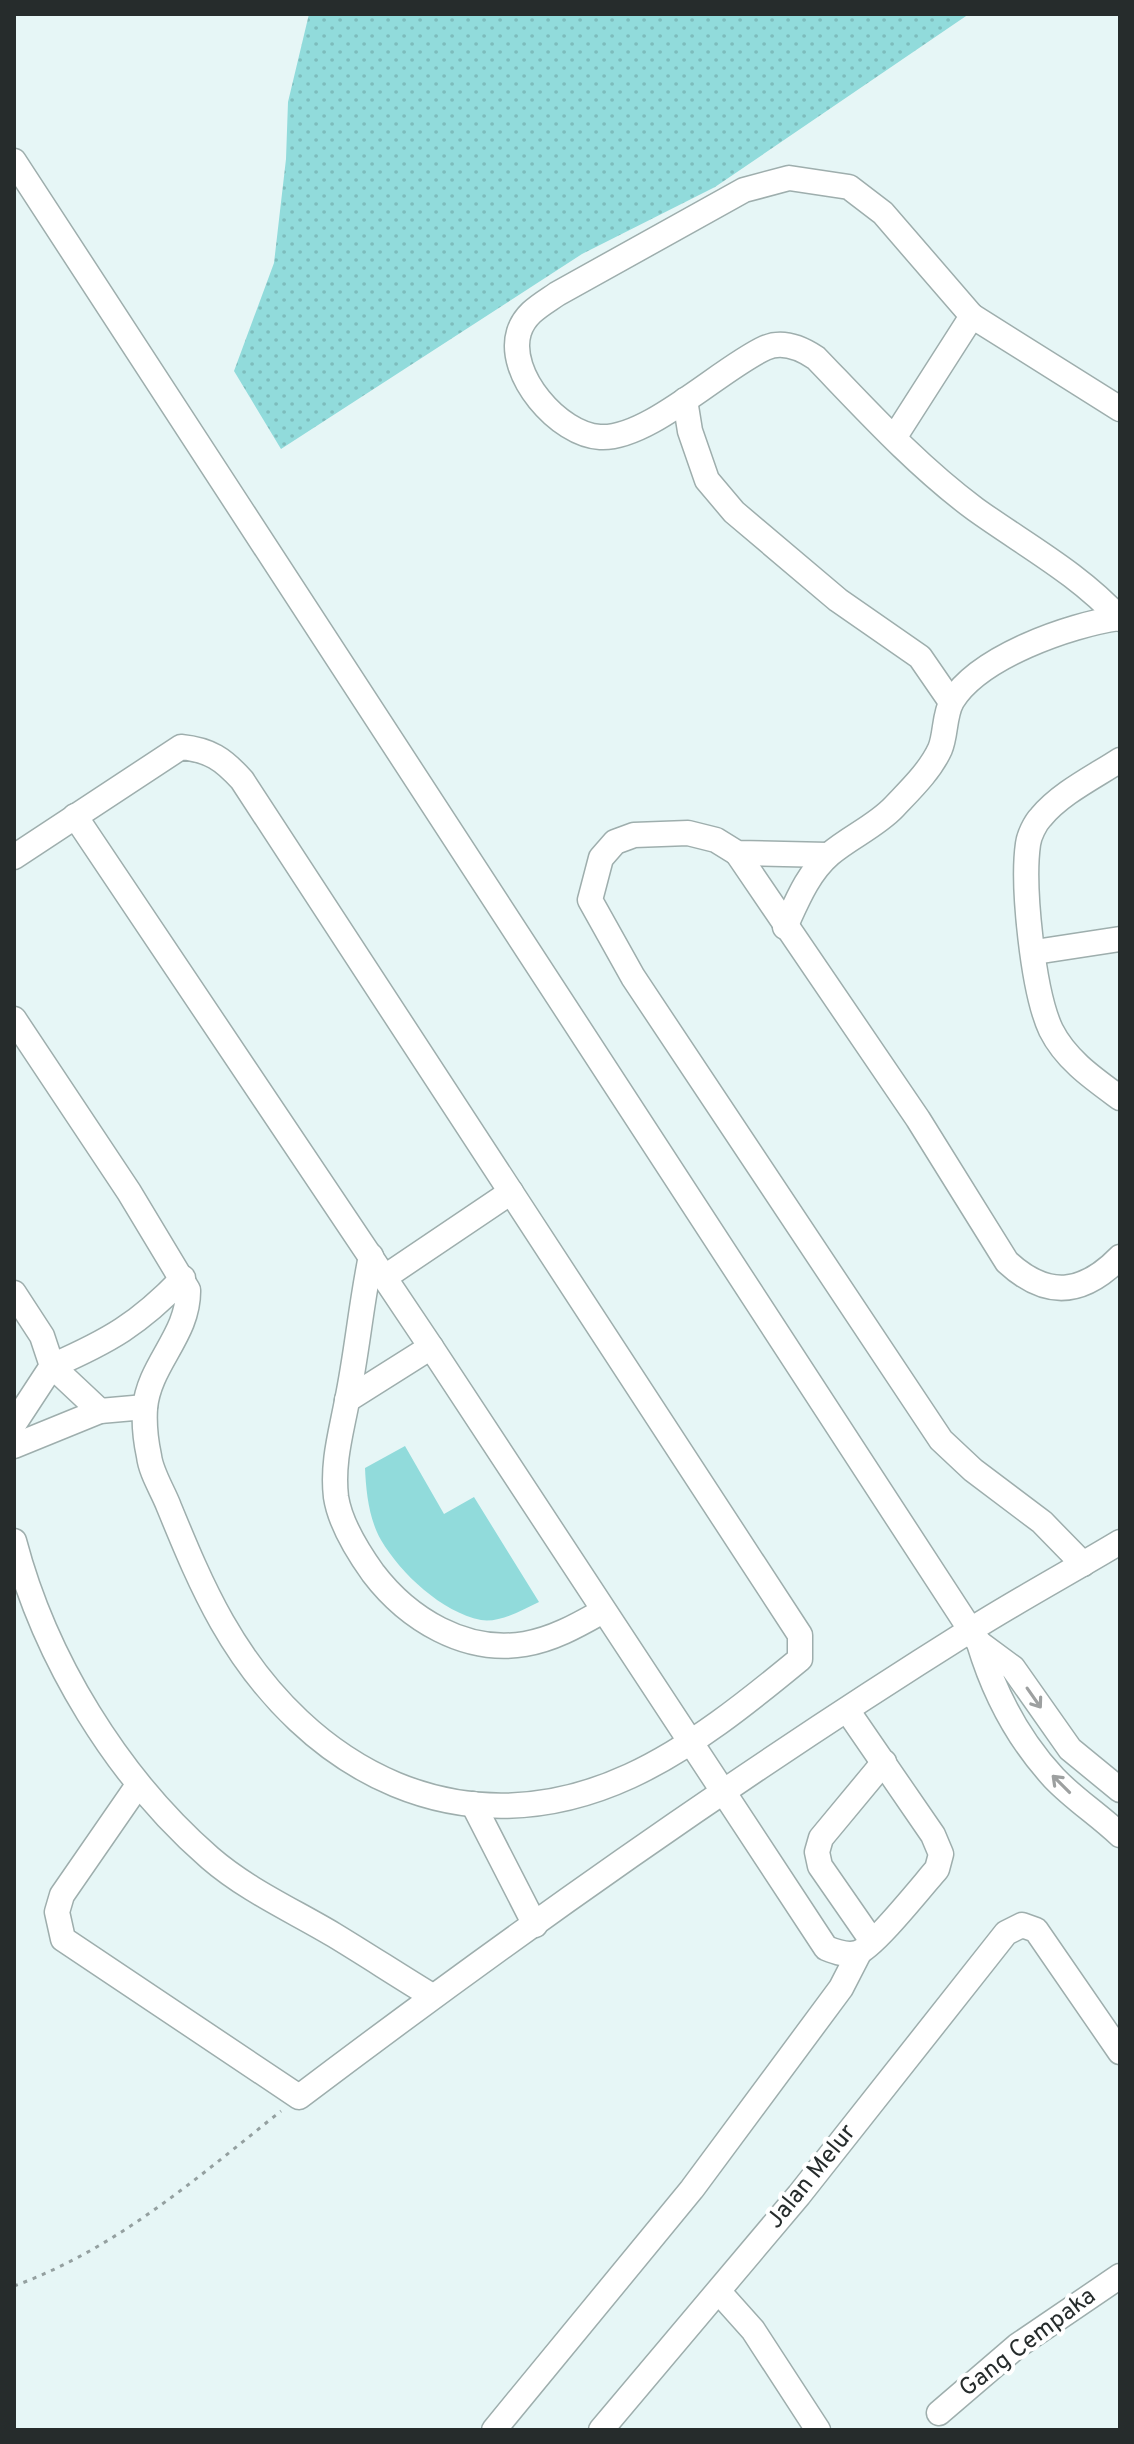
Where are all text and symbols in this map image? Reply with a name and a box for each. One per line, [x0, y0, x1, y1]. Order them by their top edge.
one-way arrow [1026, 1686, 1042, 1708]
one-way arrow [1052, 1775, 1071, 1794]
street label: Jalan Melur [761, 2119, 863, 2235]
street label: Gang Cempaka [954, 2282, 1102, 2404]

